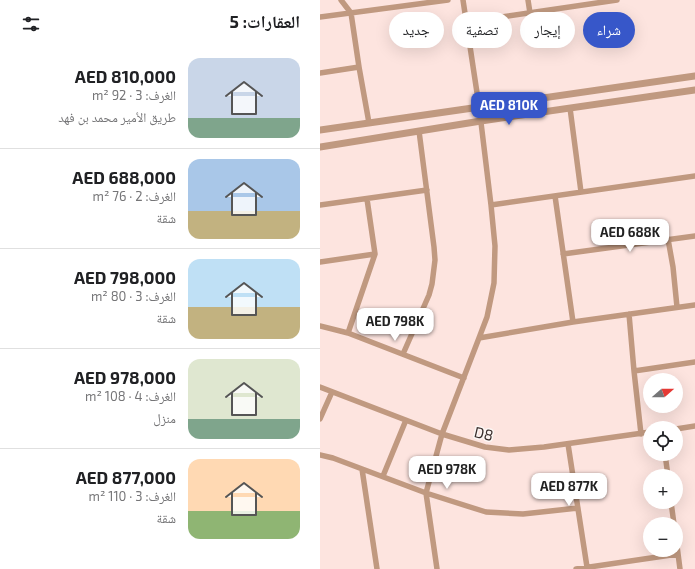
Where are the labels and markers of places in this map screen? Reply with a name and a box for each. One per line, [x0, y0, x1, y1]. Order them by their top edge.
pin: AED 810K [468, 92, 550, 126]
pin: AED 688K [589, 219, 671, 253]
pin: AED 798K [354, 308, 436, 342]
pin: AED 978K [406, 456, 488, 490]
pin: AED 877K [528, 473, 610, 507]

